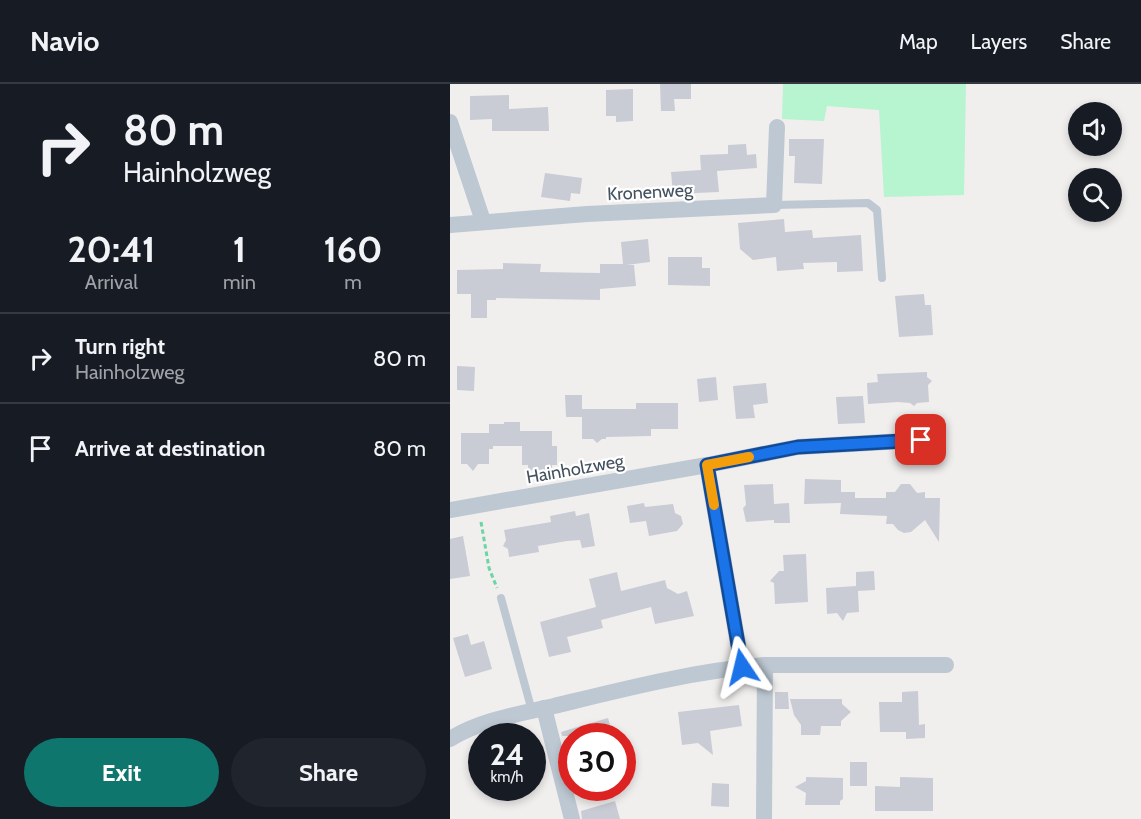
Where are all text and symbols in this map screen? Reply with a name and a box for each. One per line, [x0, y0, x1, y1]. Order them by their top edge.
text: Navio [30, 24, 100, 58]
text: Map [899, 29, 938, 54]
text: Layers [971, 29, 1027, 54]
text: Share [1060, 29, 1111, 54]
map controls [1068, 102, 1122, 222]
button: sound [1068, 102, 1122, 156]
text: 80 m [123, 104, 224, 156]
icon: right [24, 108, 102, 186]
text: Hainholzweg [123, 156, 271, 189]
button: search [1068, 168, 1122, 222]
street label: Kronenweg [607, 179, 694, 205]
text: 20:41 [68, 227, 155, 271]
text: 1 [233, 227, 246, 271]
text: 160 [323, 227, 382, 271]
text: Arrival [85, 270, 138, 294]
text: min [223, 270, 256, 294]
text: m [344, 270, 362, 294]
text: Turn right [75, 333, 165, 360]
icon: right [24, 342, 57, 375]
text: 80 m [373, 345, 426, 372]
text: Hainholzweg [75, 360, 185, 384]
pin [895, 414, 946, 465]
icon: arrive [904, 423, 937, 456]
icon: arrive [24, 432, 57, 465]
text: Arrive at destination [75, 435, 265, 462]
text: 80 m [373, 435, 426, 462]
street label: Hainholzweg [525, 449, 626, 488]
position arrow [710, 635, 774, 699]
speed limit sign: 30 [558, 723, 636, 801]
text: 24 [490, 736, 524, 773]
button: Exit [24, 738, 219, 807]
button: Share [231, 738, 426, 807]
text: km/h [491, 768, 523, 786]

